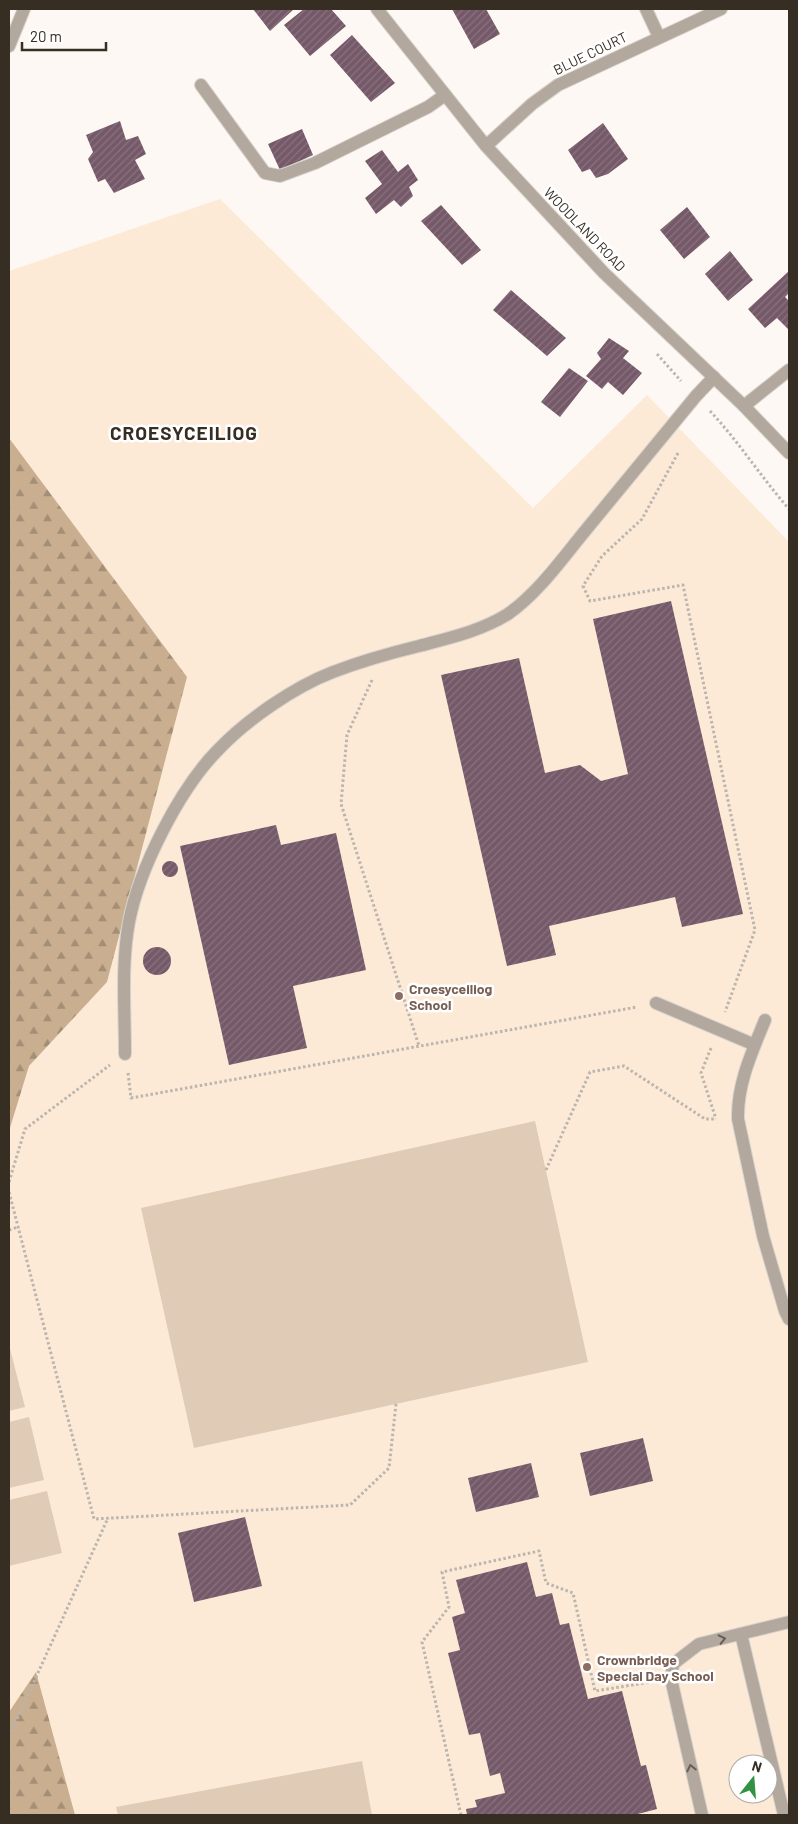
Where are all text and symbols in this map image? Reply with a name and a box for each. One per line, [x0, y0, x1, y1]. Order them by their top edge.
scale bar [22, 20, 106, 52]
text: 20 m [30, 27, 62, 45]
street label: BLUE COURT [550, 28, 630, 78]
street label: WOODLAND ROAD [541, 183, 629, 275]
district label: CROESYCEILIOG [110, 421, 258, 444]
place label: Croesyceiliog School [409, 980, 493, 1013]
marker: Croesyceiliog School [393, 990, 405, 1002]
one-way arrow [718, 1634, 727, 1645]
place label: Crownbridge Special Day School [597, 1651, 714, 1684]
marker: Crownbridge Special Day School [581, 1661, 593, 1673]
north arrow [728, 1754, 778, 1804]
text: N [750, 1757, 764, 1776]
one-way arrow [686, 1763, 697, 1772]

